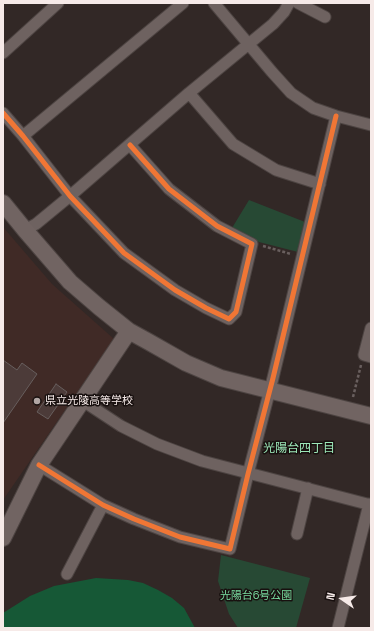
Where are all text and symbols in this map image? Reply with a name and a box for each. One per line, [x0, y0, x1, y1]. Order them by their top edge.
place label: 県立光陵高等学校 [45, 394, 133, 408]
marker: 県立光陵高等学校 [32, 396, 42, 406]
district label: 光陽台四丁目 [263, 442, 335, 456]
north arrow [322, 579, 362, 619]
park label: 光陽台6号公園 [220, 589, 292, 603]
text: N [323, 591, 338, 601]

